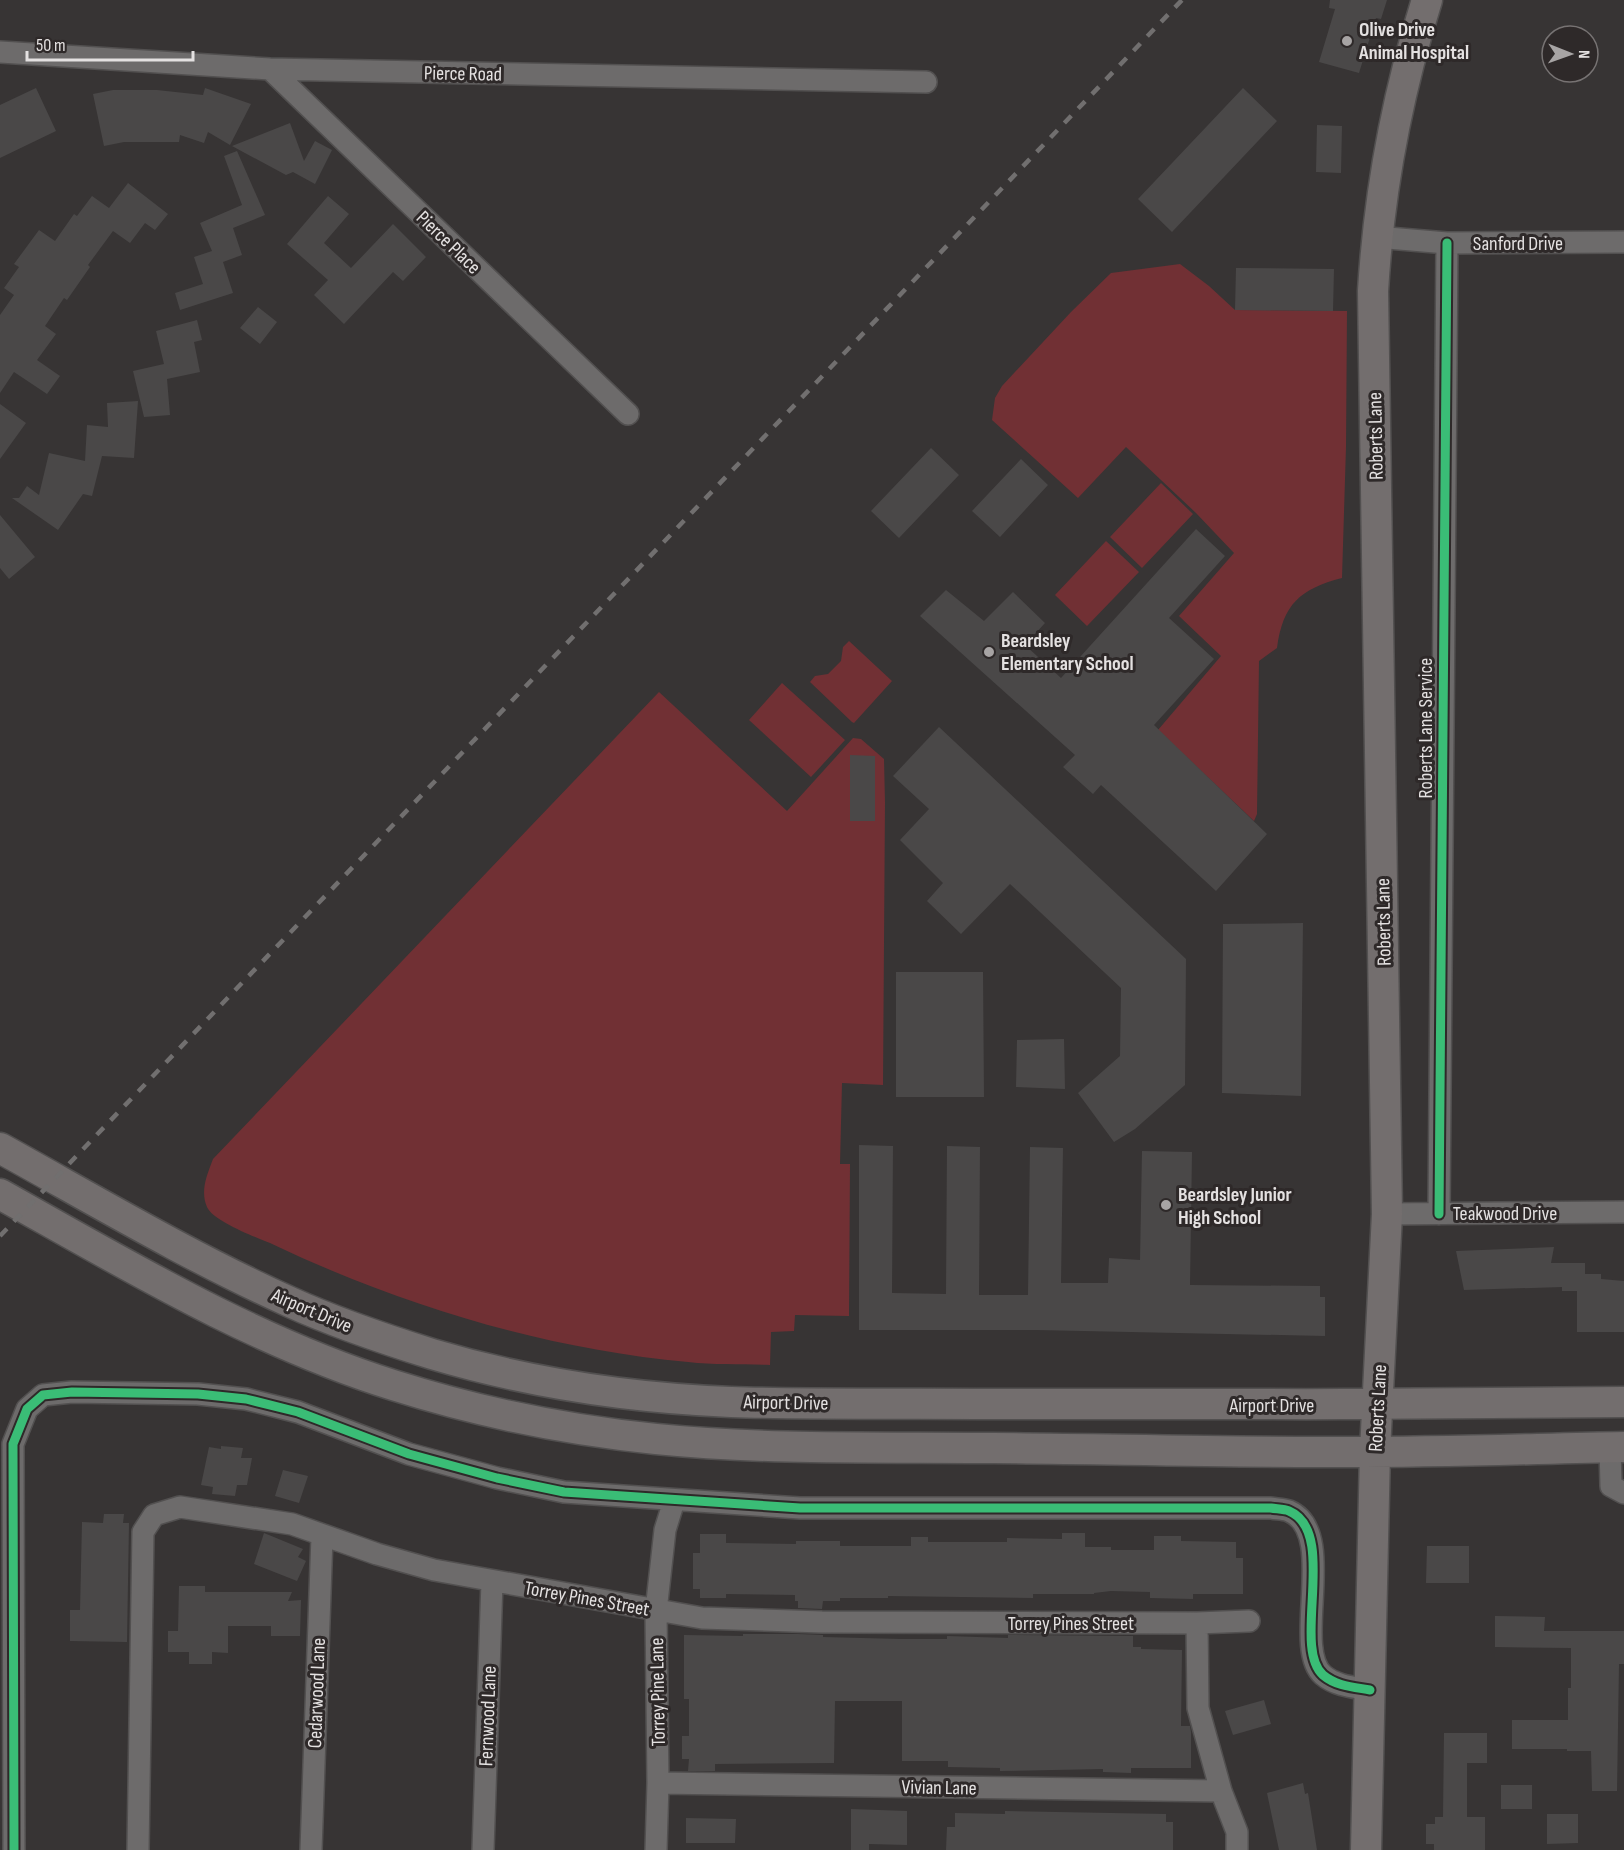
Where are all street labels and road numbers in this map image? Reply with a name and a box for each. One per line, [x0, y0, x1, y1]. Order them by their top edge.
street label: Pierce Road [424, 61, 502, 87]
street label: Pierce Place [411, 206, 486, 279]
street label: Sanford Drive [1473, 232, 1563, 256]
street label: Roberts Lane [1363, 392, 1389, 480]
street label: Roberts Lane Service [1414, 658, 1438, 798]
street label: Roberts Lane [1371, 878, 1397, 966]
street label: Teakwood Drive [1453, 1202, 1557, 1226]
street label: Airport Drive [267, 1283, 355, 1339]
street label: Roberts Lane [1364, 1364, 1392, 1452]
street label: Airport Drive [742, 1390, 829, 1416]
street label: Airport Drive [1229, 1394, 1314, 1418]
street label: Torrey Pines Street [523, 1576, 651, 1622]
street label: Torrey Pines Street [1008, 1612, 1134, 1636]
street label: Cedarwood Lane [303, 1637, 331, 1749]
street label: Torrey Pine Lane [645, 1637, 671, 1747]
street label: Fernwood Lane [474, 1665, 502, 1767]
street label: Vivian Lane [901, 1775, 977, 1801]

